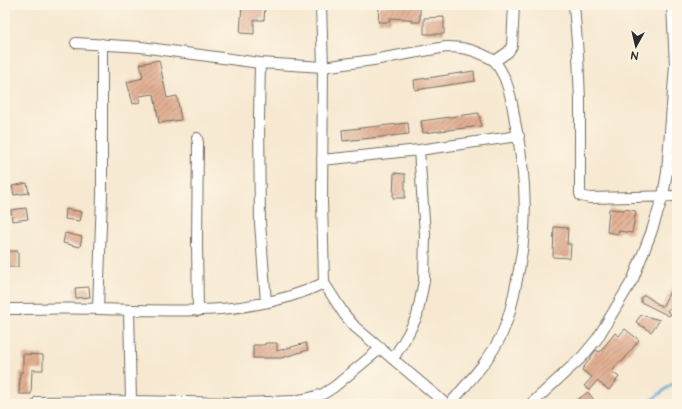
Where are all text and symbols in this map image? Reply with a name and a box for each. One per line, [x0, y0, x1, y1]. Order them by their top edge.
north arrow [616, 26, 656, 66]
text: N [630, 47, 639, 63]

